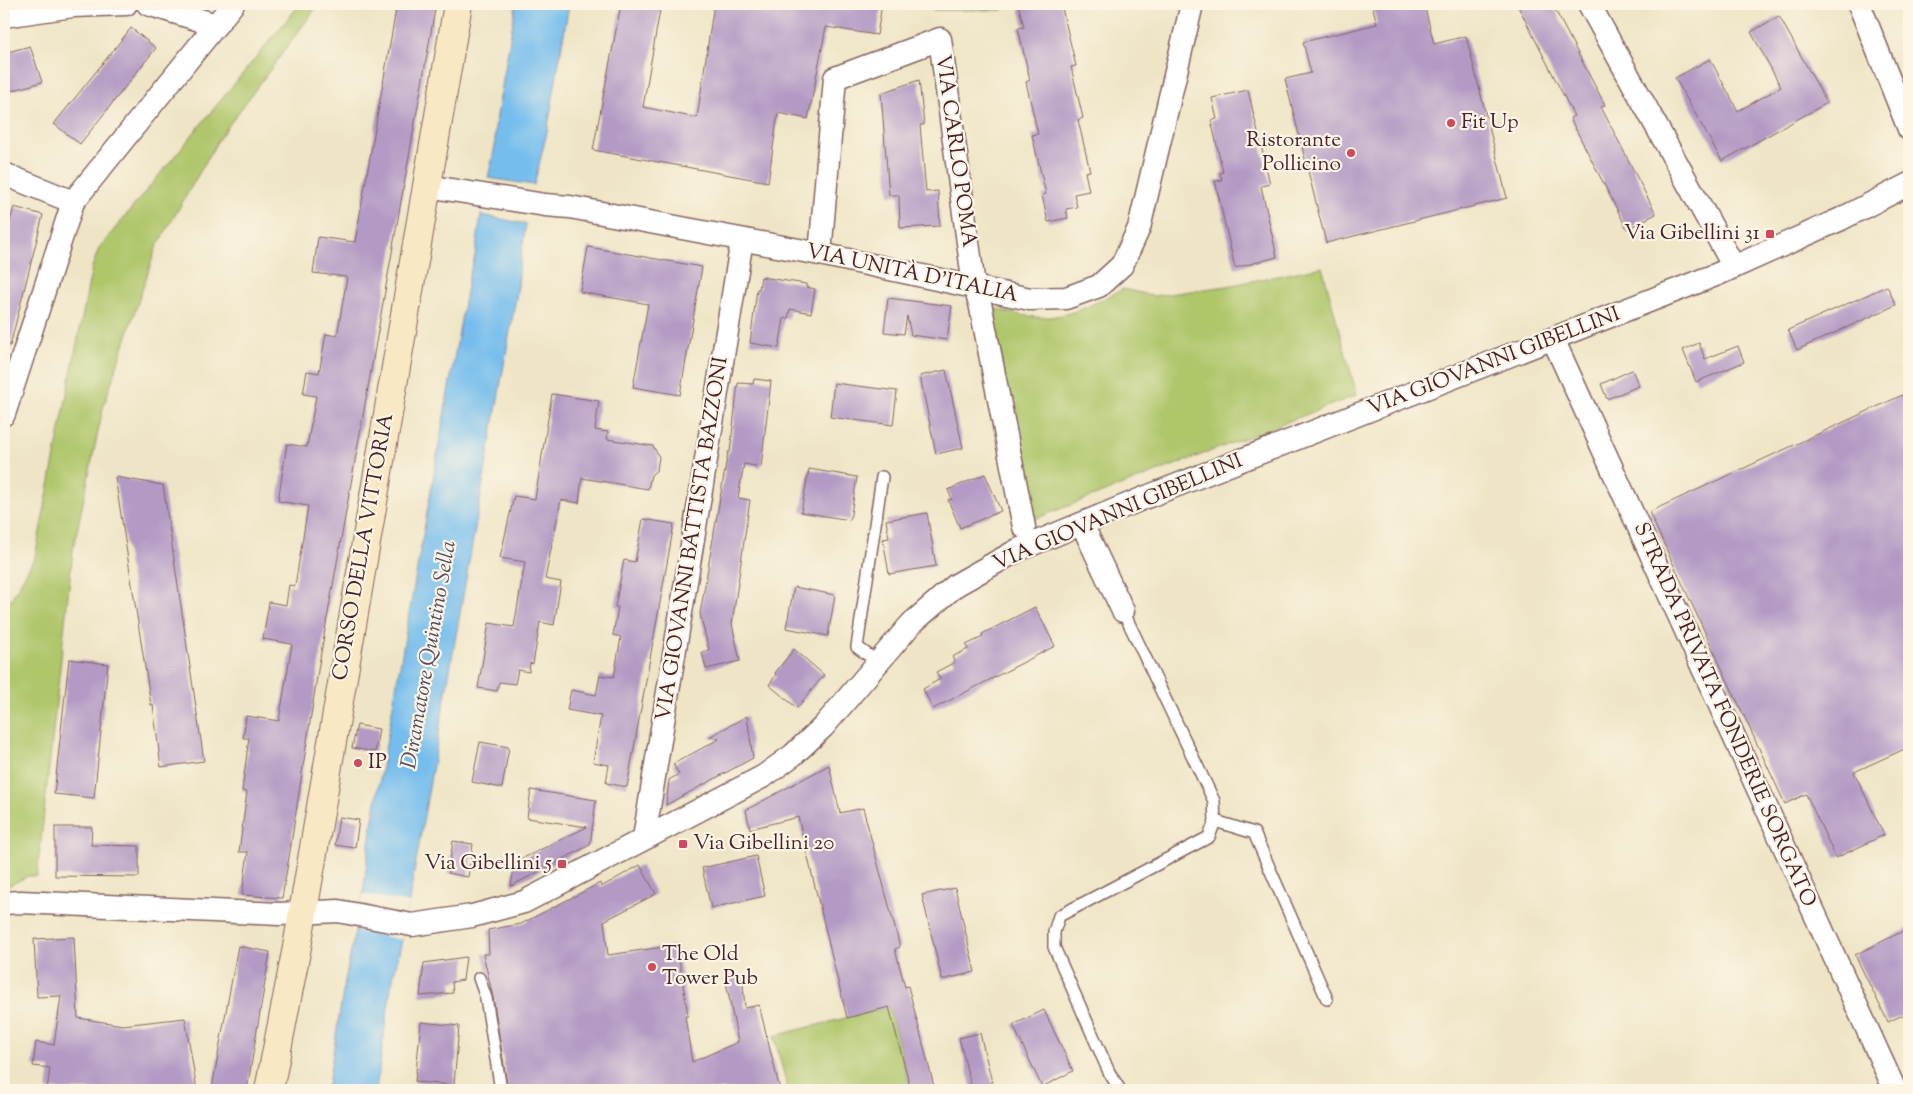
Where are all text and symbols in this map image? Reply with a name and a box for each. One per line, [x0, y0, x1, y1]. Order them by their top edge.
street label: VIA CARLO POMA [927, 53, 983, 249]
place label: Fit Up [1461, 108, 1519, 138]
marker: Fit Up [1445, 117, 1457, 129]
place label: Ristorante Pollicino [1246, 126, 1341, 180]
marker: Ristorante Pollicino [1345, 147, 1357, 159]
place label: Via Gibellini 31 [1624, 219, 1760, 249]
marker: Via Gibellini 31 [1764, 228, 1776, 240]
street label: VIA UNITÀ D'ITALIA [803, 237, 1021, 311]
street label: VIA GIOVANNI GIBELLINI [1363, 300, 1625, 424]
street label: VIA GIOVANNI BATTISTA BAZZONI [649, 355, 737, 723]
street label: CORSO DELLA VITTORIA [326, 411, 402, 683]
street label: VIA GIOVANNI GIBELLINI [989, 447, 1248, 579]
street label: STRADA PRIVATA FONDERIE SORGATO [1625, 518, 1823, 912]
water label: Diramatore Quintino Sella [394, 538, 466, 772]
place label: IP [368, 748, 387, 778]
marker: IP [352, 757, 364, 769]
place label: Via Gibellini 20 [693, 829, 834, 859]
marker: Via Gibellini 20 [677, 838, 689, 850]
place label: Via Gibellini 5 [424, 849, 552, 879]
marker: Via Gibellini 5 [556, 858, 568, 870]
place label: The Old Tower Pub [662, 940, 758, 994]
marker: The Old Tower Pub [646, 961, 658, 973]

